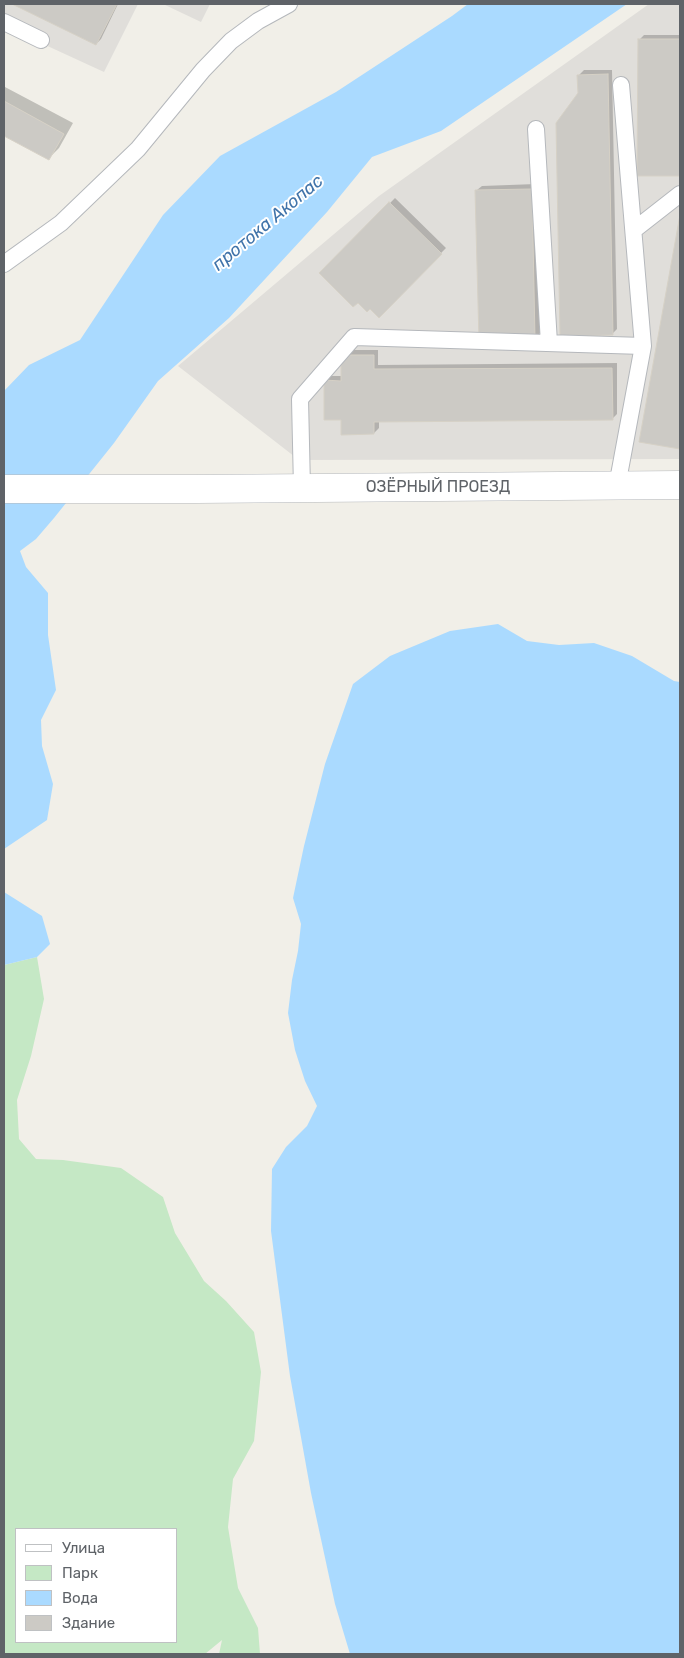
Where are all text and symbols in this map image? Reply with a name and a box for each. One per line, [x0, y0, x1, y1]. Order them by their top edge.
water label: протока Акопас [208, 170, 328, 276]
street label: ОЗЁРНЫЙ ПРОЕЗД [366, 477, 510, 497]
legend [15, 1528, 178, 1643]
text: Улица [62, 1539, 105, 1557]
text: Парк [62, 1564, 98, 1582]
text: Вода [62, 1589, 98, 1607]
text: Здание [62, 1614, 115, 1632]

